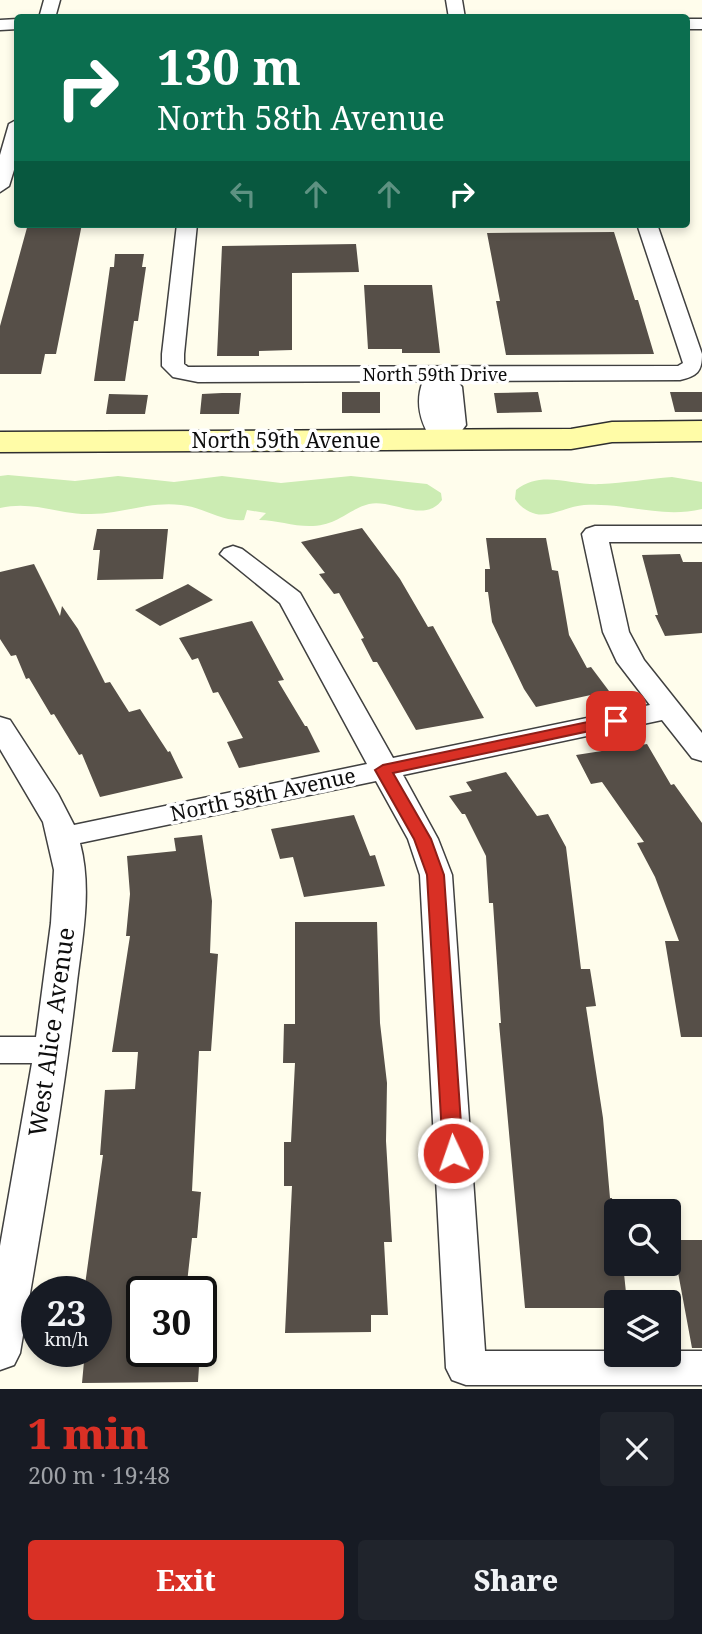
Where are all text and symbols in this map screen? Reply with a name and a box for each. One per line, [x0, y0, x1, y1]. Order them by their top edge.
text: 130 m [157, 33, 301, 99]
icon: right [42, 42, 133, 133]
text: North 58th Avenue [157, 96, 445, 139]
icon: left [224, 175, 262, 213]
icon: ahead [297, 175, 335, 213]
icon: ahead [370, 175, 408, 213]
icon: right [443, 175, 481, 213]
street label: North 59th Drive [363, 362, 508, 386]
street label: North 59th Avenue [192, 426, 380, 454]
pin [586, 691, 646, 751]
icon: arrive [597, 702, 635, 740]
street label: North 58th Avenue [167, 761, 358, 827]
street label: West Alice Avenue [20, 925, 82, 1138]
position arrow [416, 1116, 490, 1190]
map controls [604, 1199, 681, 1367]
button: search [604, 1199, 681, 1276]
speed limit sign: 30 [126, 1276, 217, 1367]
text: 23 [47, 1289, 86, 1336]
button: layers [604, 1290, 681, 1367]
text: km/h [44, 1327, 89, 1351]
text: 1 min [28, 1404, 149, 1461]
button: close [600, 1412, 674, 1486]
text: 200 m · 19:48 [28, 1459, 170, 1491]
button: Exit [28, 1540, 344, 1620]
button: Share [358, 1540, 674, 1620]

